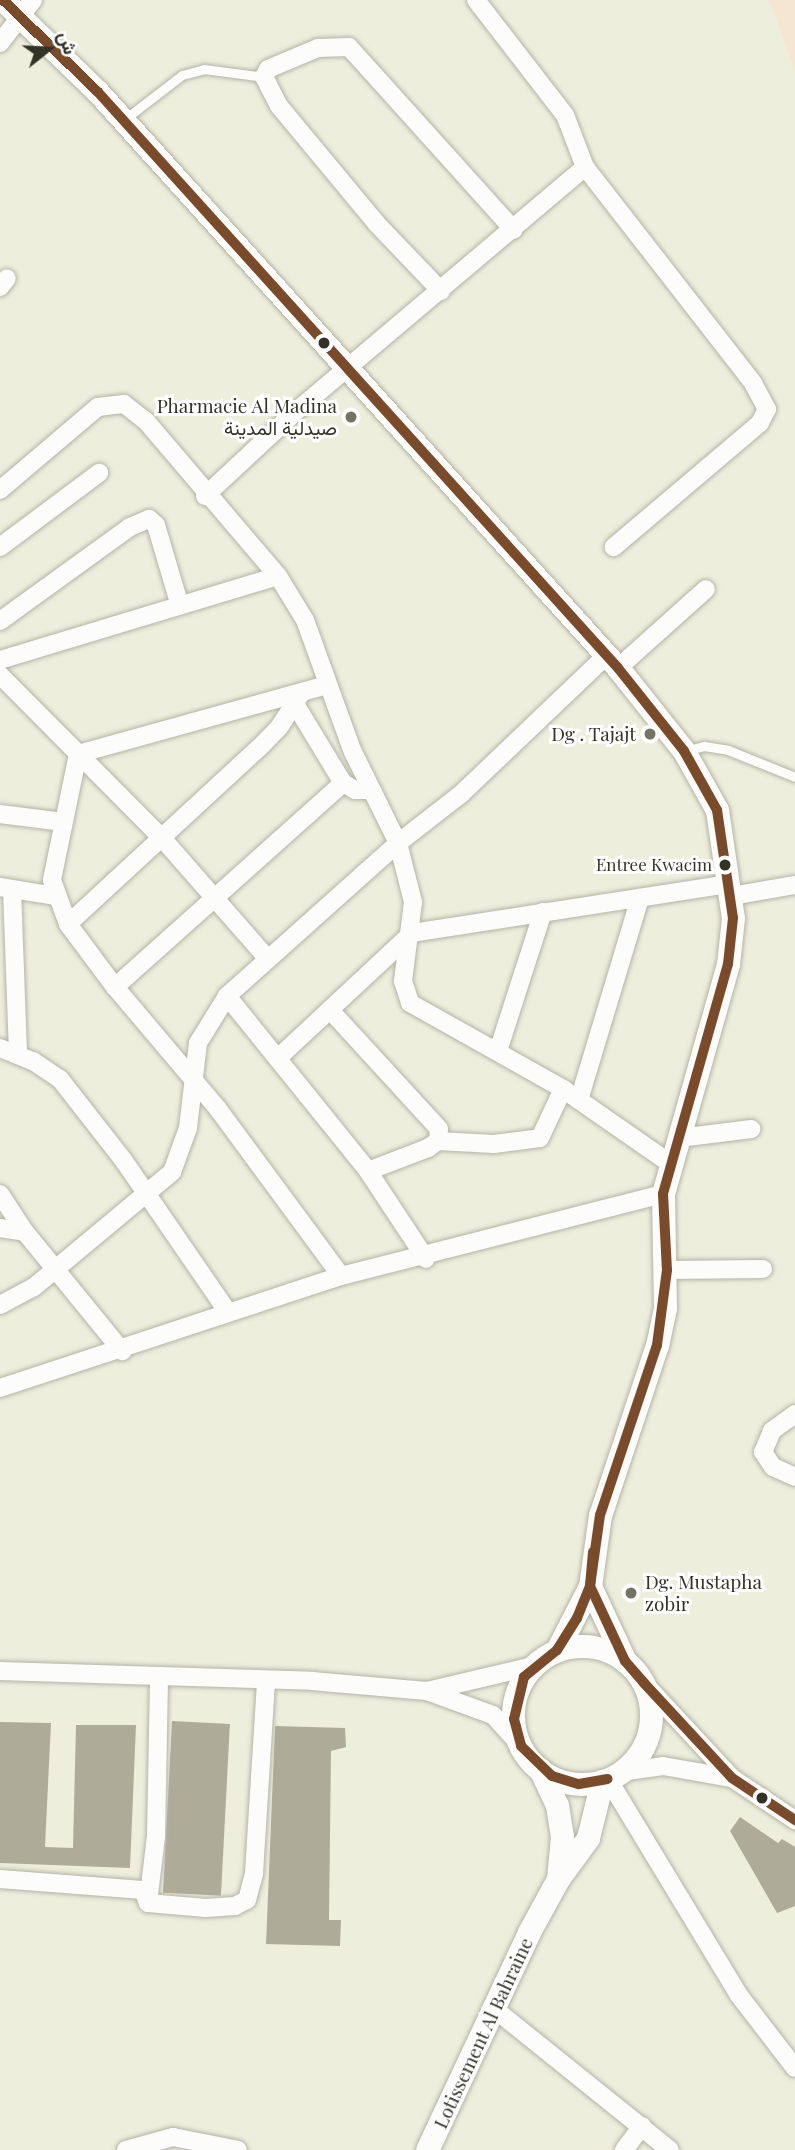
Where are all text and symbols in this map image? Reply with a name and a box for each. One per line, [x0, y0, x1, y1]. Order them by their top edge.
north arrow [14, 14, 84, 84]
text: ش [53, 28, 85, 57]
unlabelled marker [317, 336, 331, 350]
place label: Pharmacie Al Madina صيدلية المدينة [156, 395, 337, 439]
marker: Pharmacie Al Madina صيدلية المدينة [343, 409, 359, 425]
place label: Dg . Tajajt [551, 723, 636, 745]
marker: Dg . Tajajt [642, 726, 658, 742]
place label: Entree Kwacim [596, 855, 712, 875]
marker: Entree Kwacim [718, 858, 732, 872]
place label: Dg. Mustapha zobir [645, 1571, 762, 1615]
marker: Dg. Mustapha zobir [623, 1585, 639, 1601]
unlabelled marker [755, 1791, 769, 1805]
street label: Lotissement Al Bahraine [429, 1934, 537, 2132]

